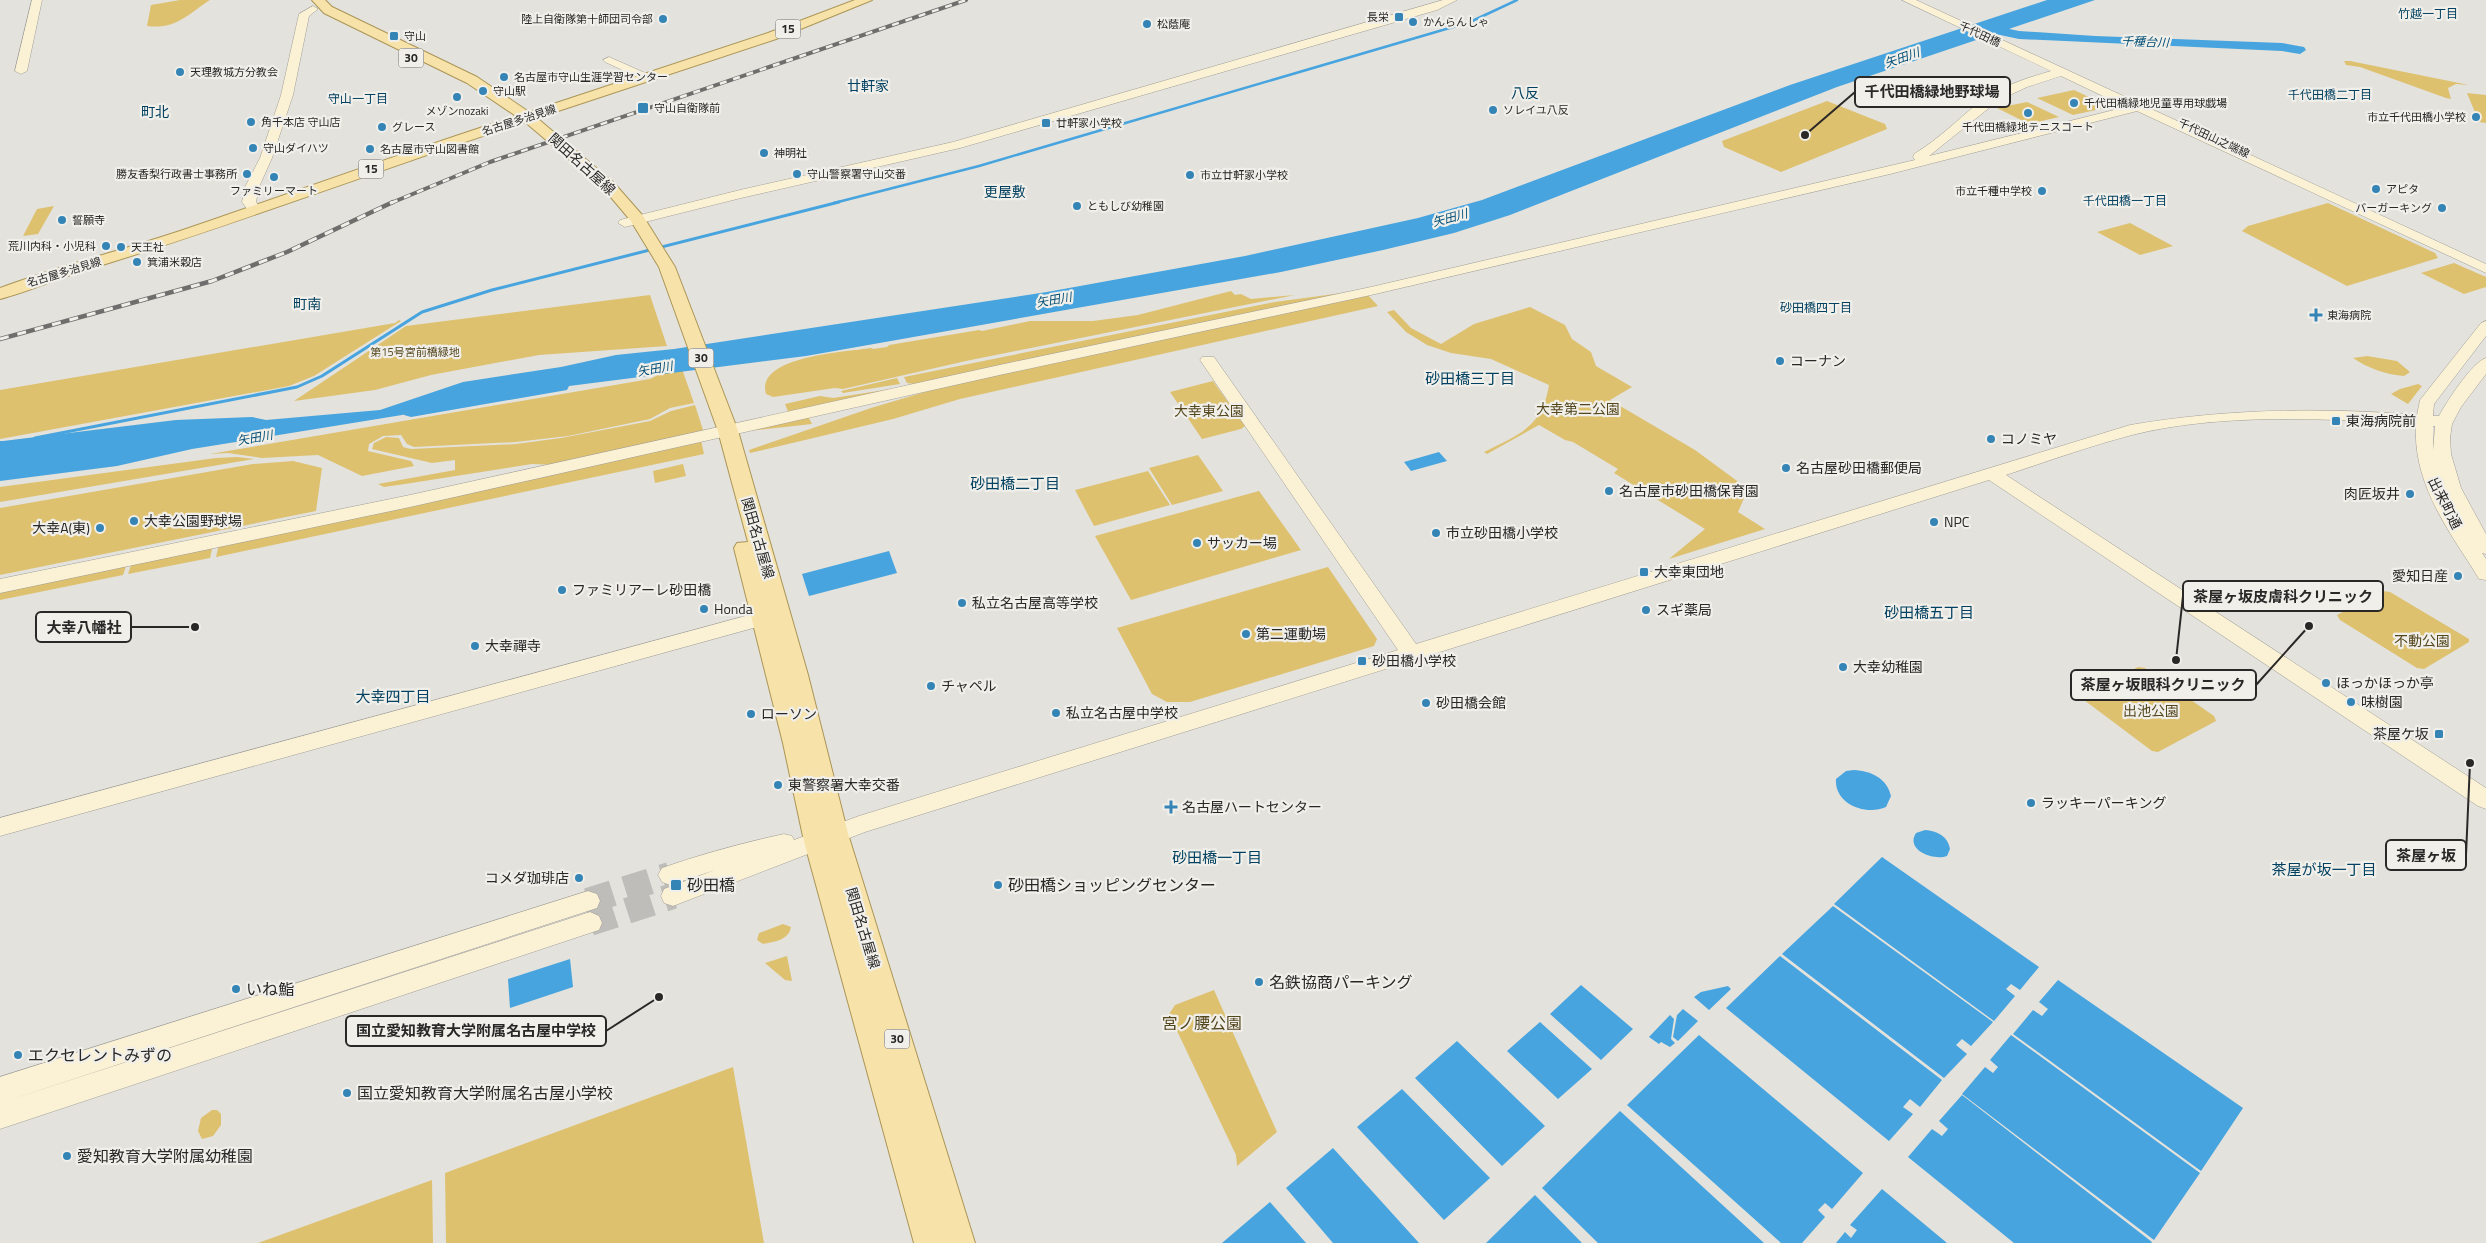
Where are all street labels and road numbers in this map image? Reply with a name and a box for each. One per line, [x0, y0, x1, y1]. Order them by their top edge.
street label: 千代田橋 [1957, 17, 2003, 51]
road number: 15 [776, 20, 800, 38]
road number: 30 [398, 48, 424, 68]
street label: 名古屋多治見線 [480, 100, 558, 140]
street label: 千代田山之端線 [2176, 114, 2252, 162]
street label: 関田名古屋線 [544, 128, 621, 200]
road number: 15 [358, 160, 384, 178]
street label: 名古屋多治見線 [25, 253, 103, 291]
road number: 30 [688, 348, 714, 368]
street label: 出来町通 [2423, 473, 2468, 532]
street label: 関田名古屋線 [737, 495, 780, 581]
street label: 関田名古屋線 [841, 885, 886, 971]
road number: 30 [884, 1030, 910, 1048]

